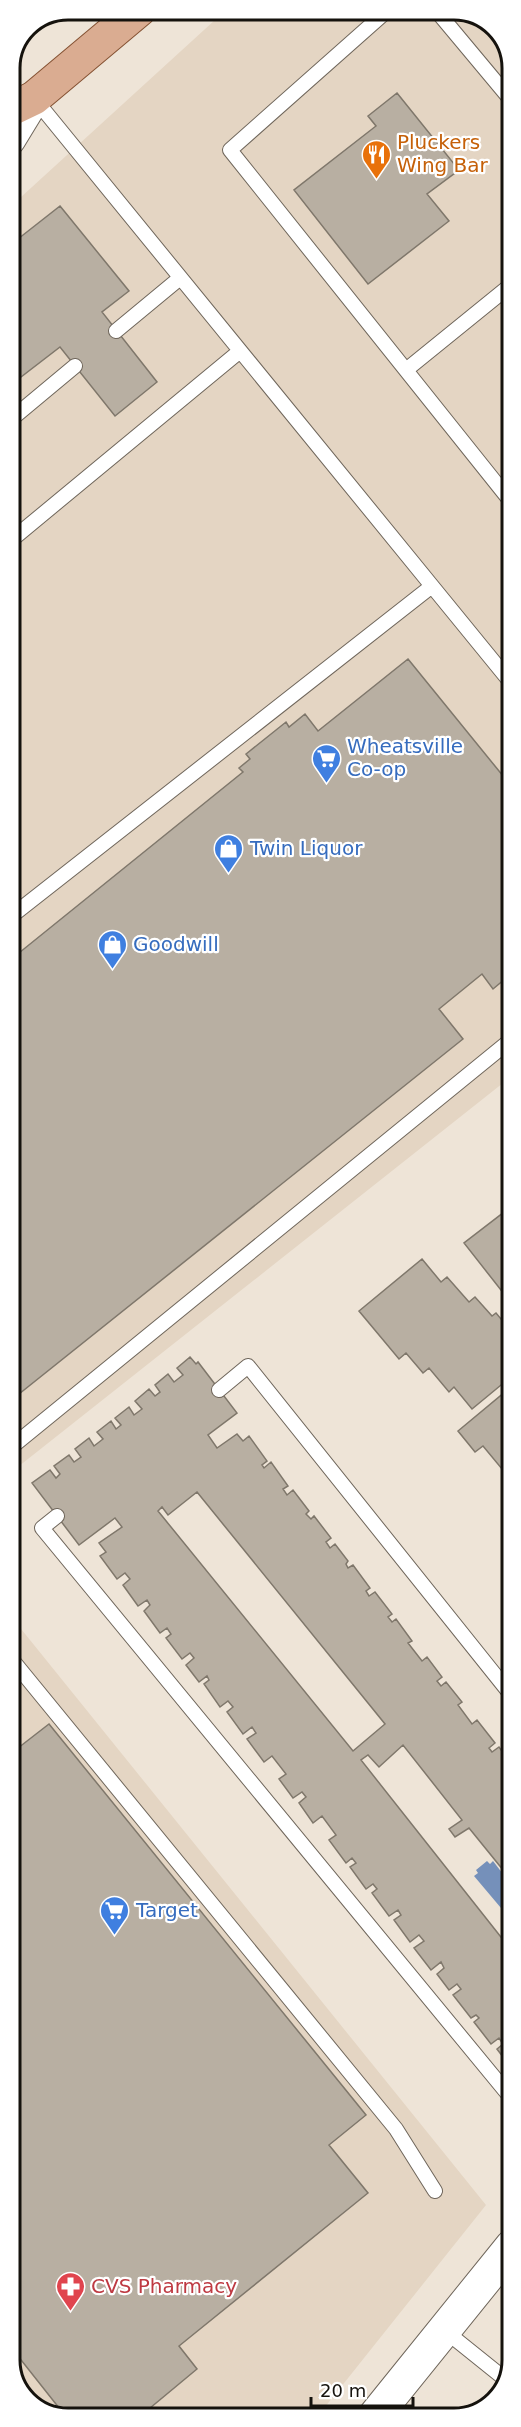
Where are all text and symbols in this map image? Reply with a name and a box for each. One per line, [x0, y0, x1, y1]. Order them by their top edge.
place label: Pluckers Wing Bar [397, 130, 489, 177]
restaurant icon: Pluckers Wing Bar [360, 138, 392, 180]
place label: Wheatsville Co-op [347, 734, 463, 781]
supermarket icon: Wheatsville Co-op [310, 742, 342, 784]
shop icon: Twin Liquor [213, 832, 245, 874]
place label: Twin Liquor [249, 836, 363, 860]
shop icon: Goodwill [96, 928, 128, 970]
place label: Goodwill [133, 932, 219, 956]
supermarket icon: Target [99, 1894, 131, 1936]
place label: Target [135, 1898, 198, 1922]
pharmacy icon: CVS Pharmacy [54, 2270, 86, 2312]
place label: CVS Pharmacy [91, 2274, 237, 2298]
scale bar [311, 2370, 413, 2408]
text: 20 m [320, 2380, 366, 2401]

